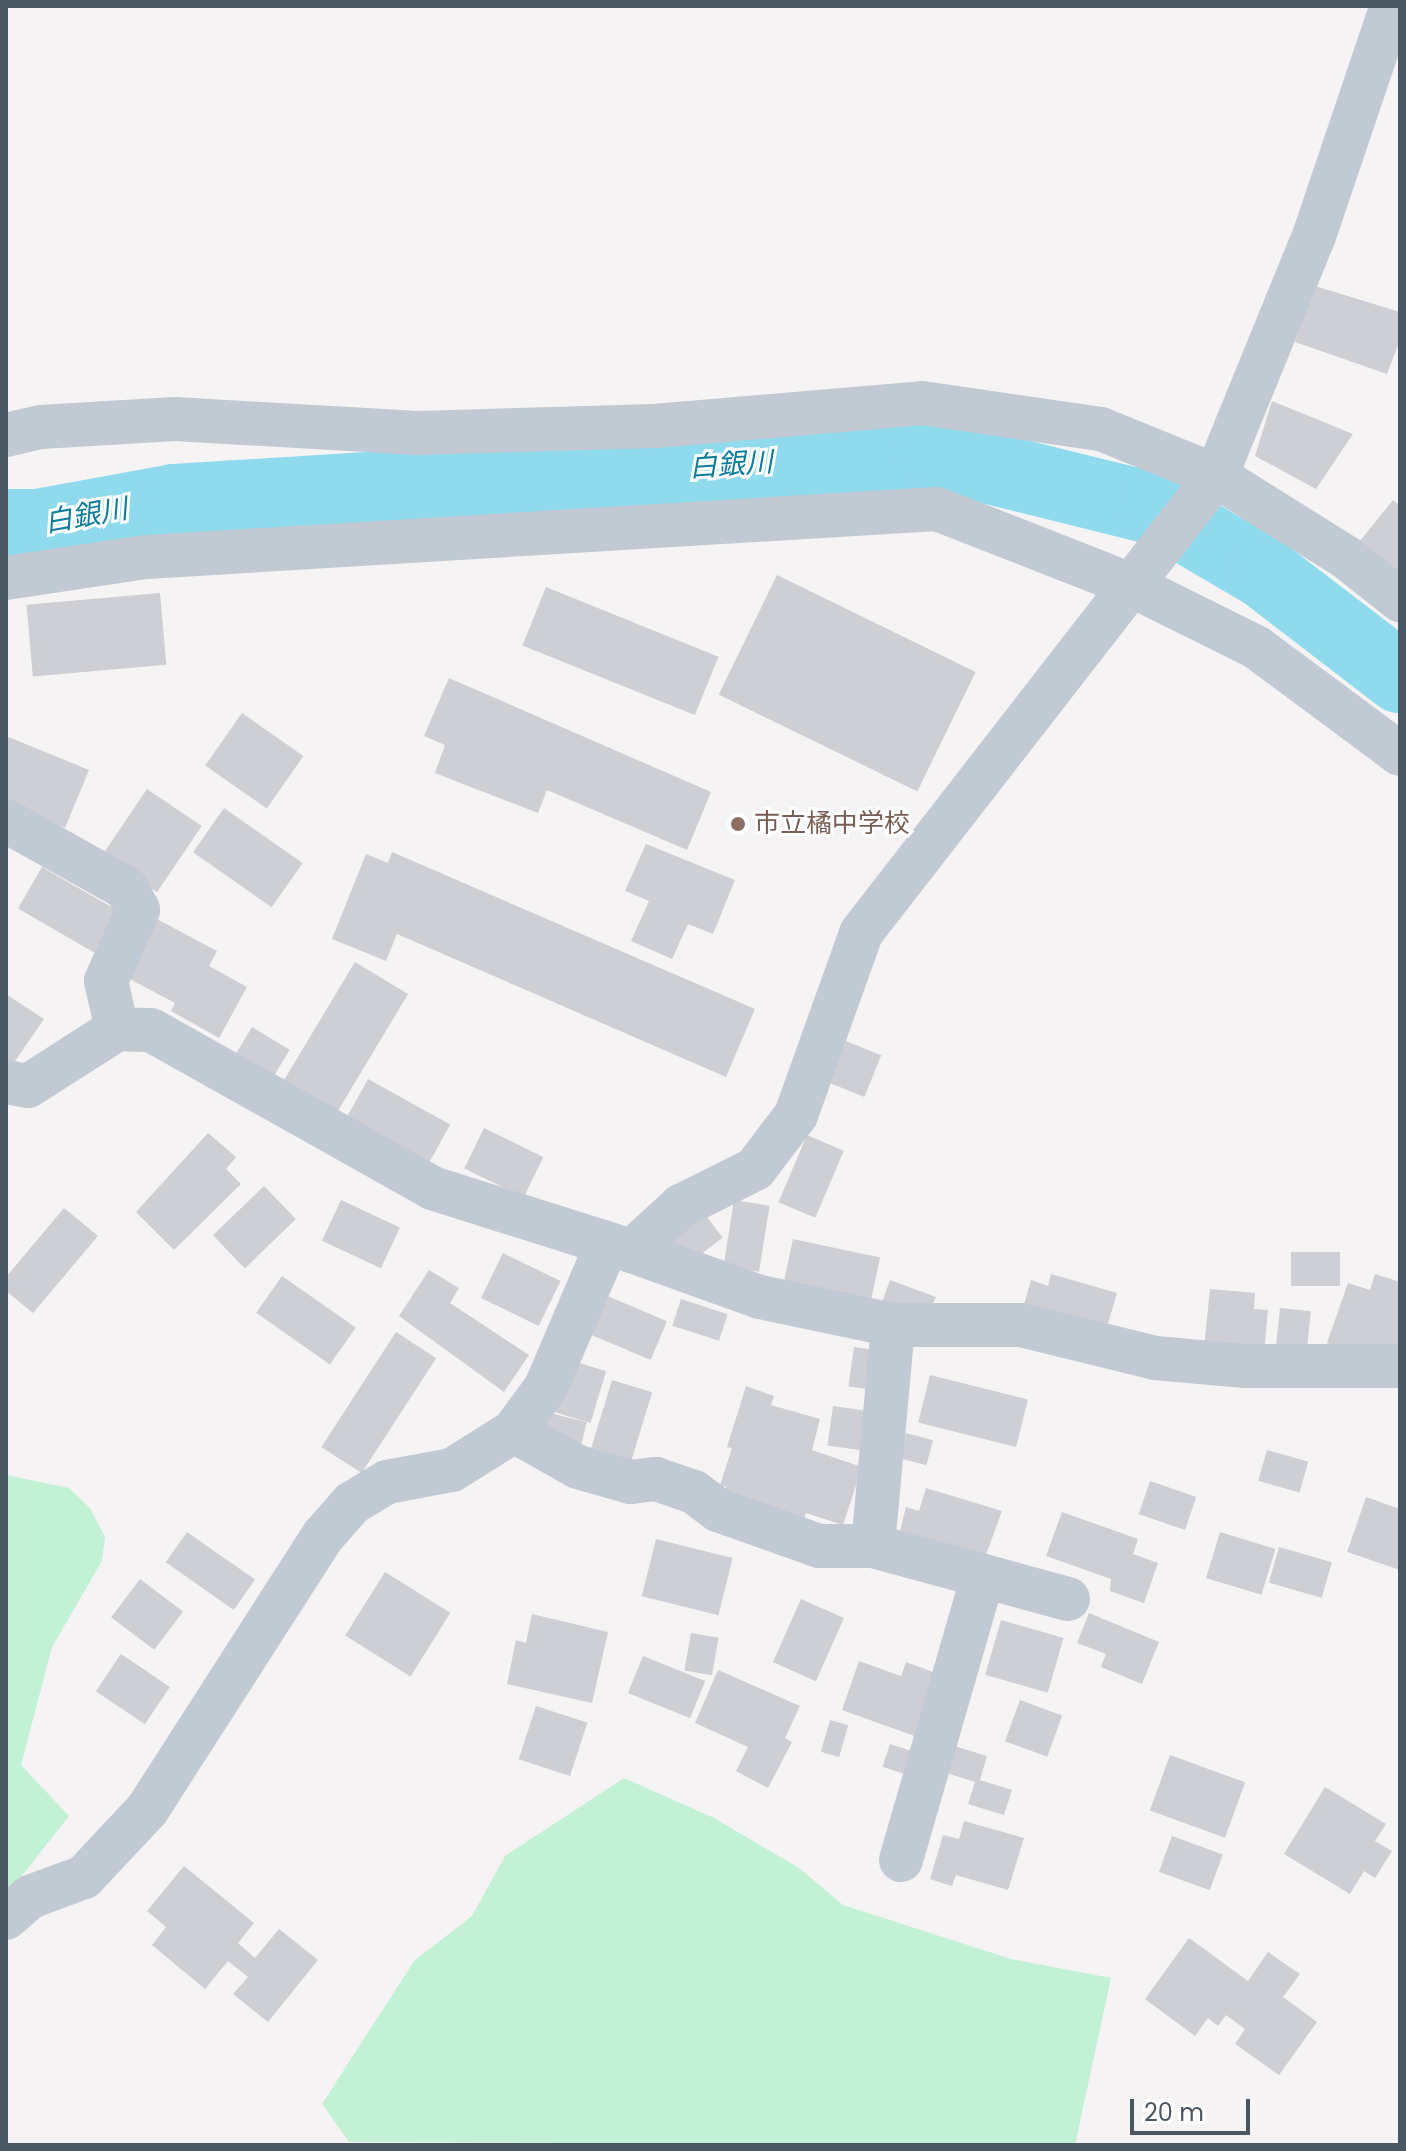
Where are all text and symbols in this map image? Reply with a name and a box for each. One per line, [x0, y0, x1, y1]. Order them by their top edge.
water label: 白銀川 [688, 445, 774, 485]
water label: 白銀川 [42, 492, 130, 540]
place label: 市立橘中学校 [754, 808, 910, 840]
marker: 市立橘中学校 [729, 815, 747, 833]
scale bar [1134, 2083, 1254, 2133]
text: 20 m [1144, 2096, 1204, 2129]

